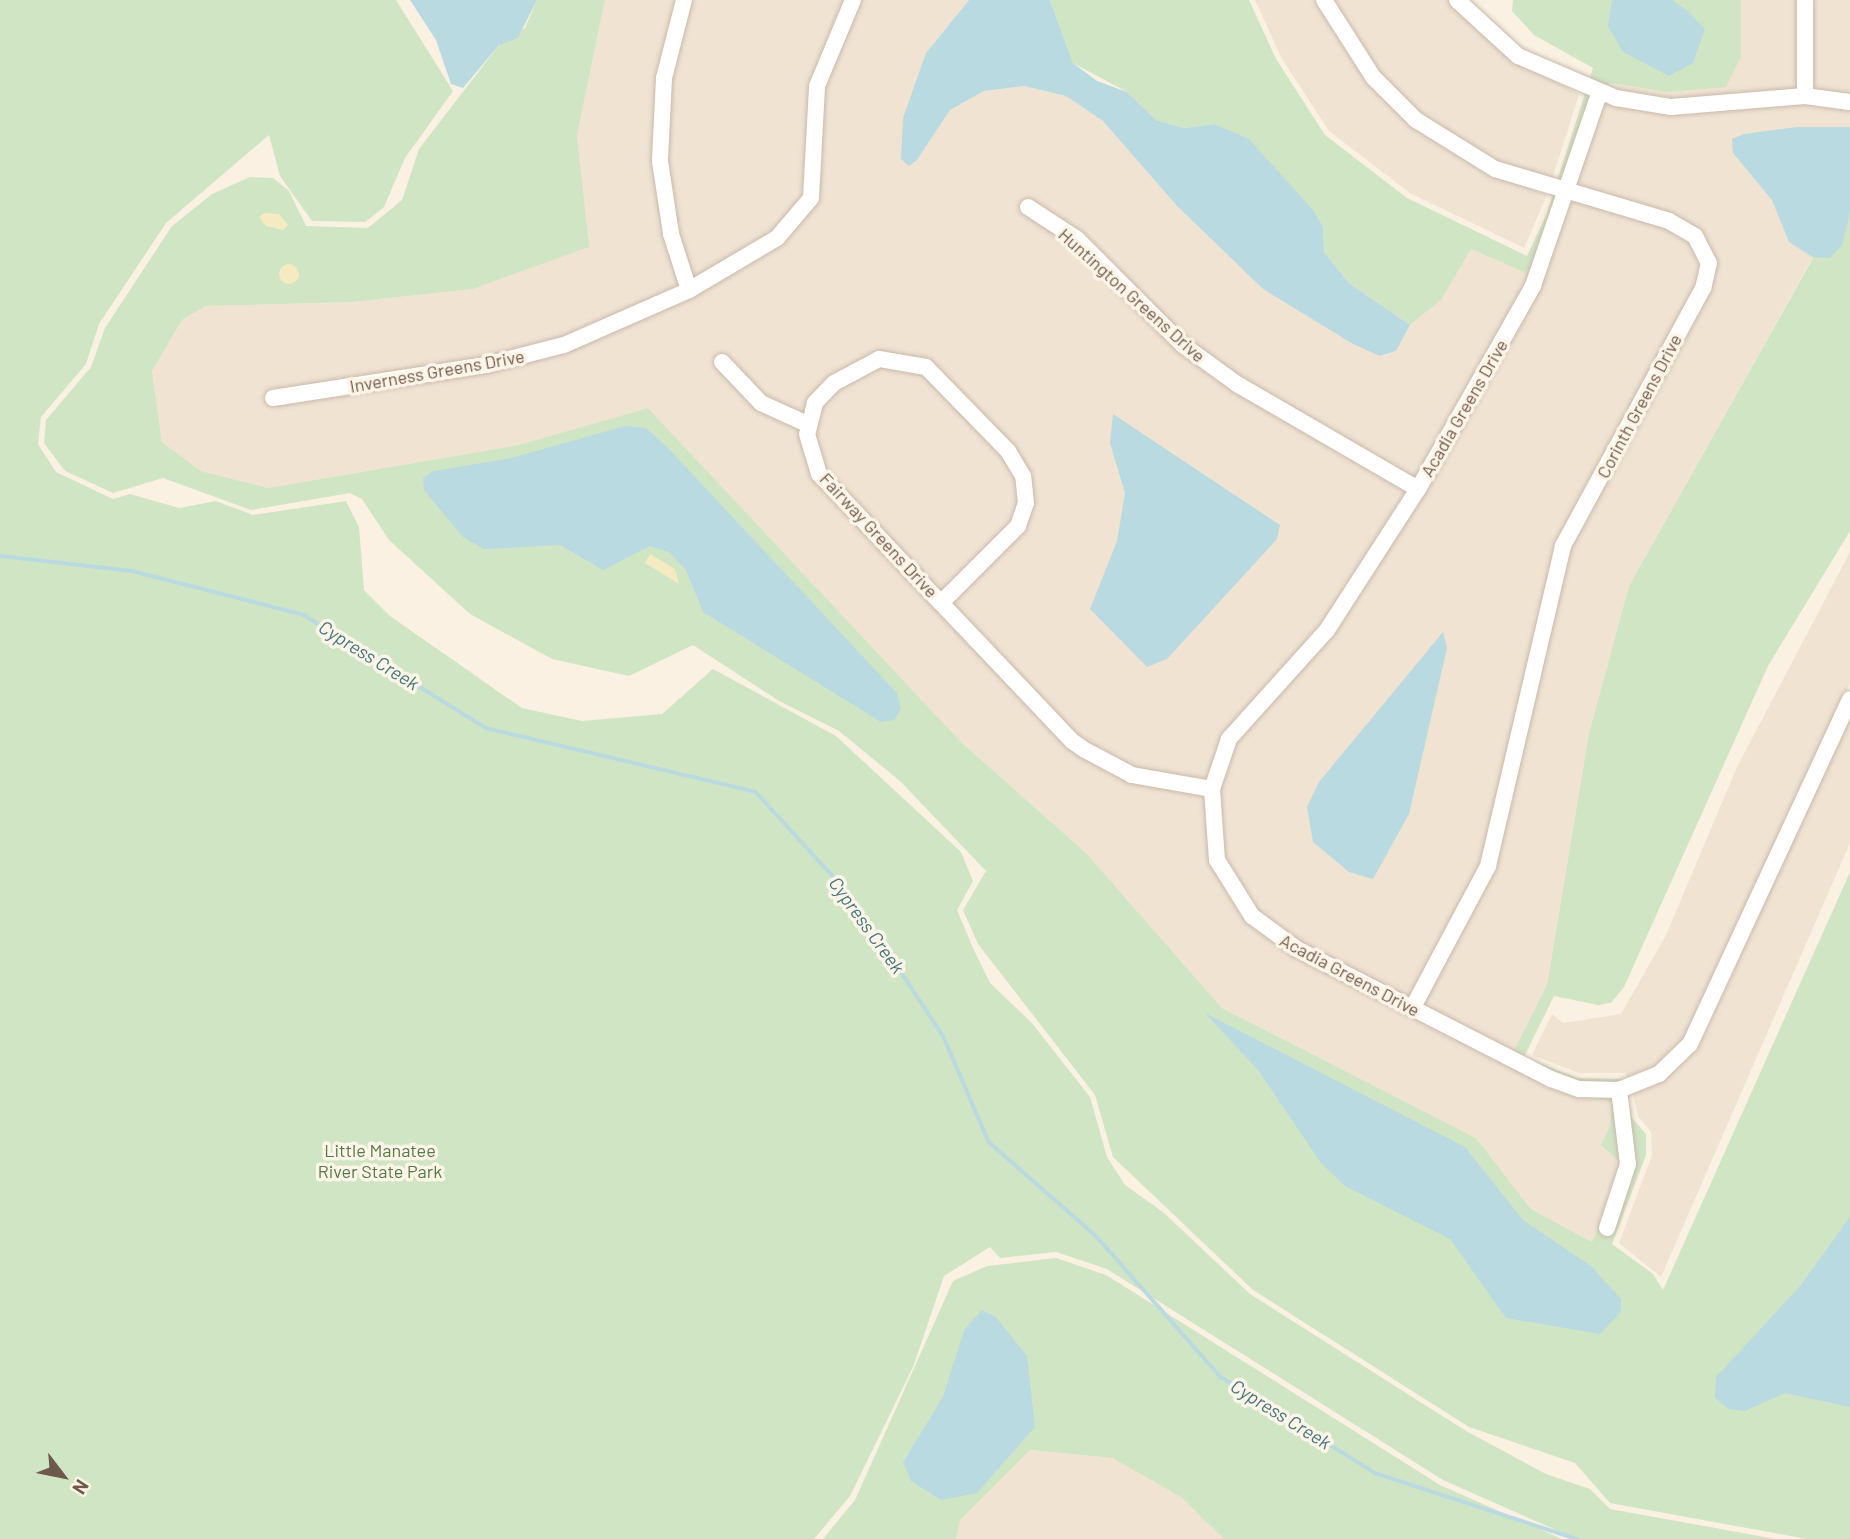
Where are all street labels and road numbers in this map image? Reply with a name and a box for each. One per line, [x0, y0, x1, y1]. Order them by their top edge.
street label: Huntington Greens Drive [1054, 223, 1210, 367]
street label: Corinth Greens Drive [1592, 330, 1686, 482]
street label: Acadia Greens Drive [1416, 335, 1512, 481]
street label: Inverness Greens Drive [348, 345, 526, 397]
street label: Fairway Greens Drive [816, 468, 942, 602]
street label: Acadia Greens Drive [1276, 929, 1424, 1021]

